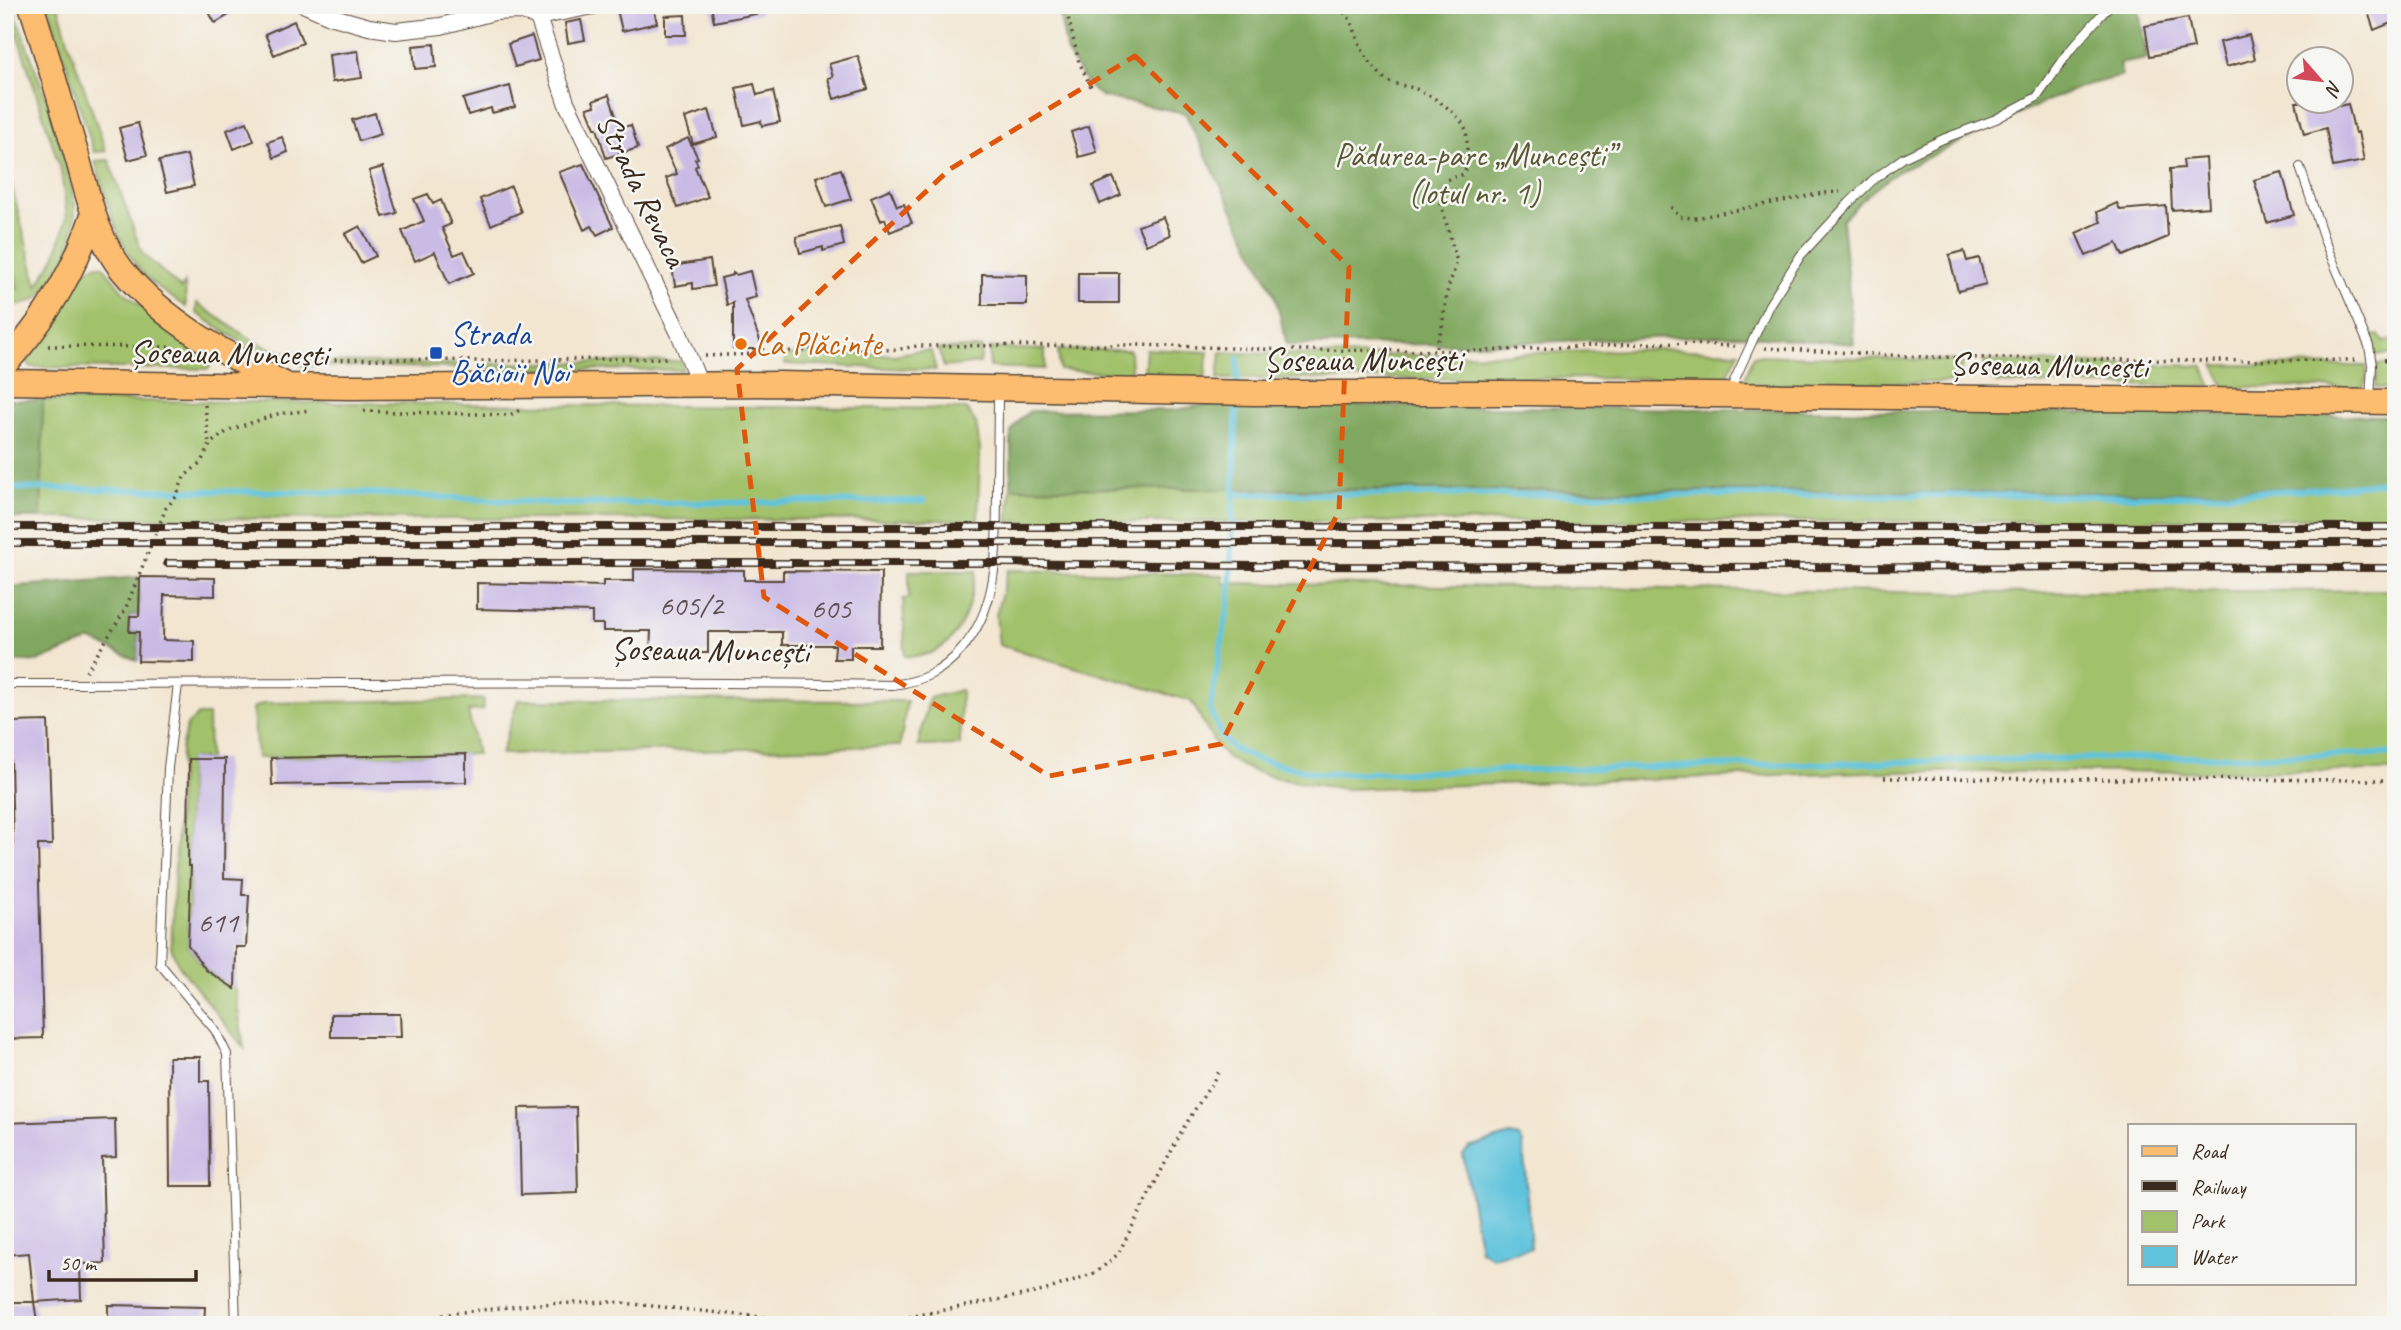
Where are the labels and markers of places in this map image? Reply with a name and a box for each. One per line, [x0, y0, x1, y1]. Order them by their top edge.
place label: Strada Băcioii Noi [450, 313, 573, 393]
place label: La Plăcinte [755, 323, 884, 365]
marker: La Plăcinte [733, 336, 749, 352]
marker: Strada Băcioii Noi [428, 345, 444, 361]

